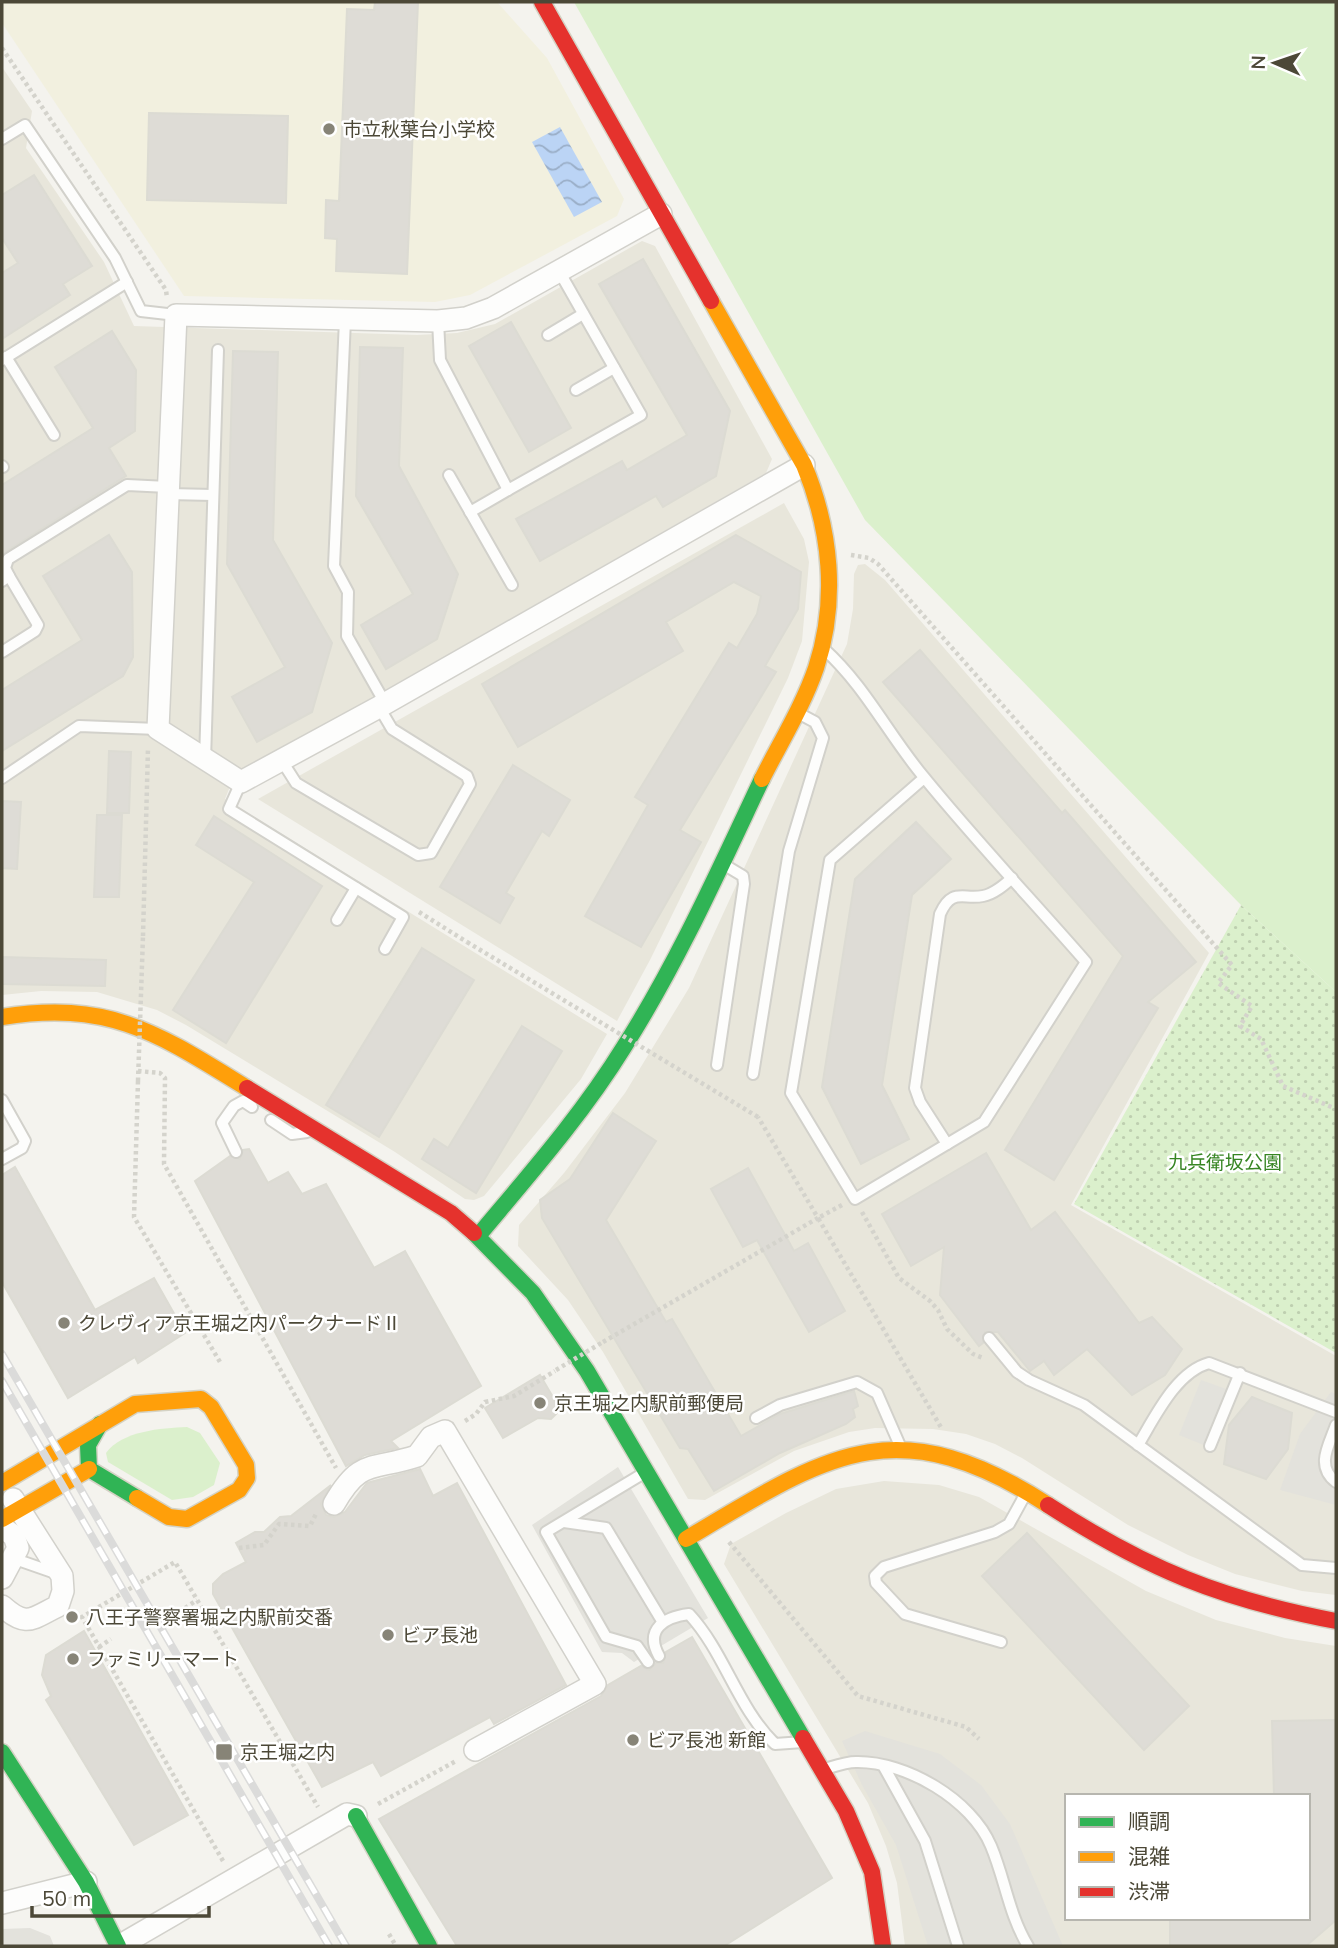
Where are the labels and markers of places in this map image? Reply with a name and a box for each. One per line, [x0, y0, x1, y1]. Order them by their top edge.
place label: 市立秋葉台小学校 [343, 117, 495, 141]
marker: 市立秋葉台小学校 [321, 121, 337, 137]
place label: クレヴィア京王堀之内パークナードⅡ [78, 1311, 401, 1335]
marker: クレヴィア京王堀之内パークナードⅡ [56, 1315, 72, 1331]
place label: 京王堀之内駅前郵便局 [554, 1391, 744, 1415]
marker: 京王堀之内駅前郵便局 [532, 1395, 548, 1411]
place label: 八王子警察署堀之内駅前交番 [86, 1605, 333, 1629]
marker: 八王子警察署堀之内駅前交番 [64, 1609, 80, 1625]
place label: ビア長池 [402, 1623, 478, 1647]
marker: ビア長池 [380, 1627, 396, 1643]
place label: ファミリーマート [87, 1647, 239, 1671]
marker: ファミリーマート [65, 1651, 81, 1667]
place label: ビア長池 新館 [647, 1728, 766, 1752]
marker: ビア長池 新館 [625, 1732, 641, 1748]
place label: 京王堀之内 [240, 1740, 335, 1764]
marker: 京王堀之内 [214, 1742, 234, 1762]

